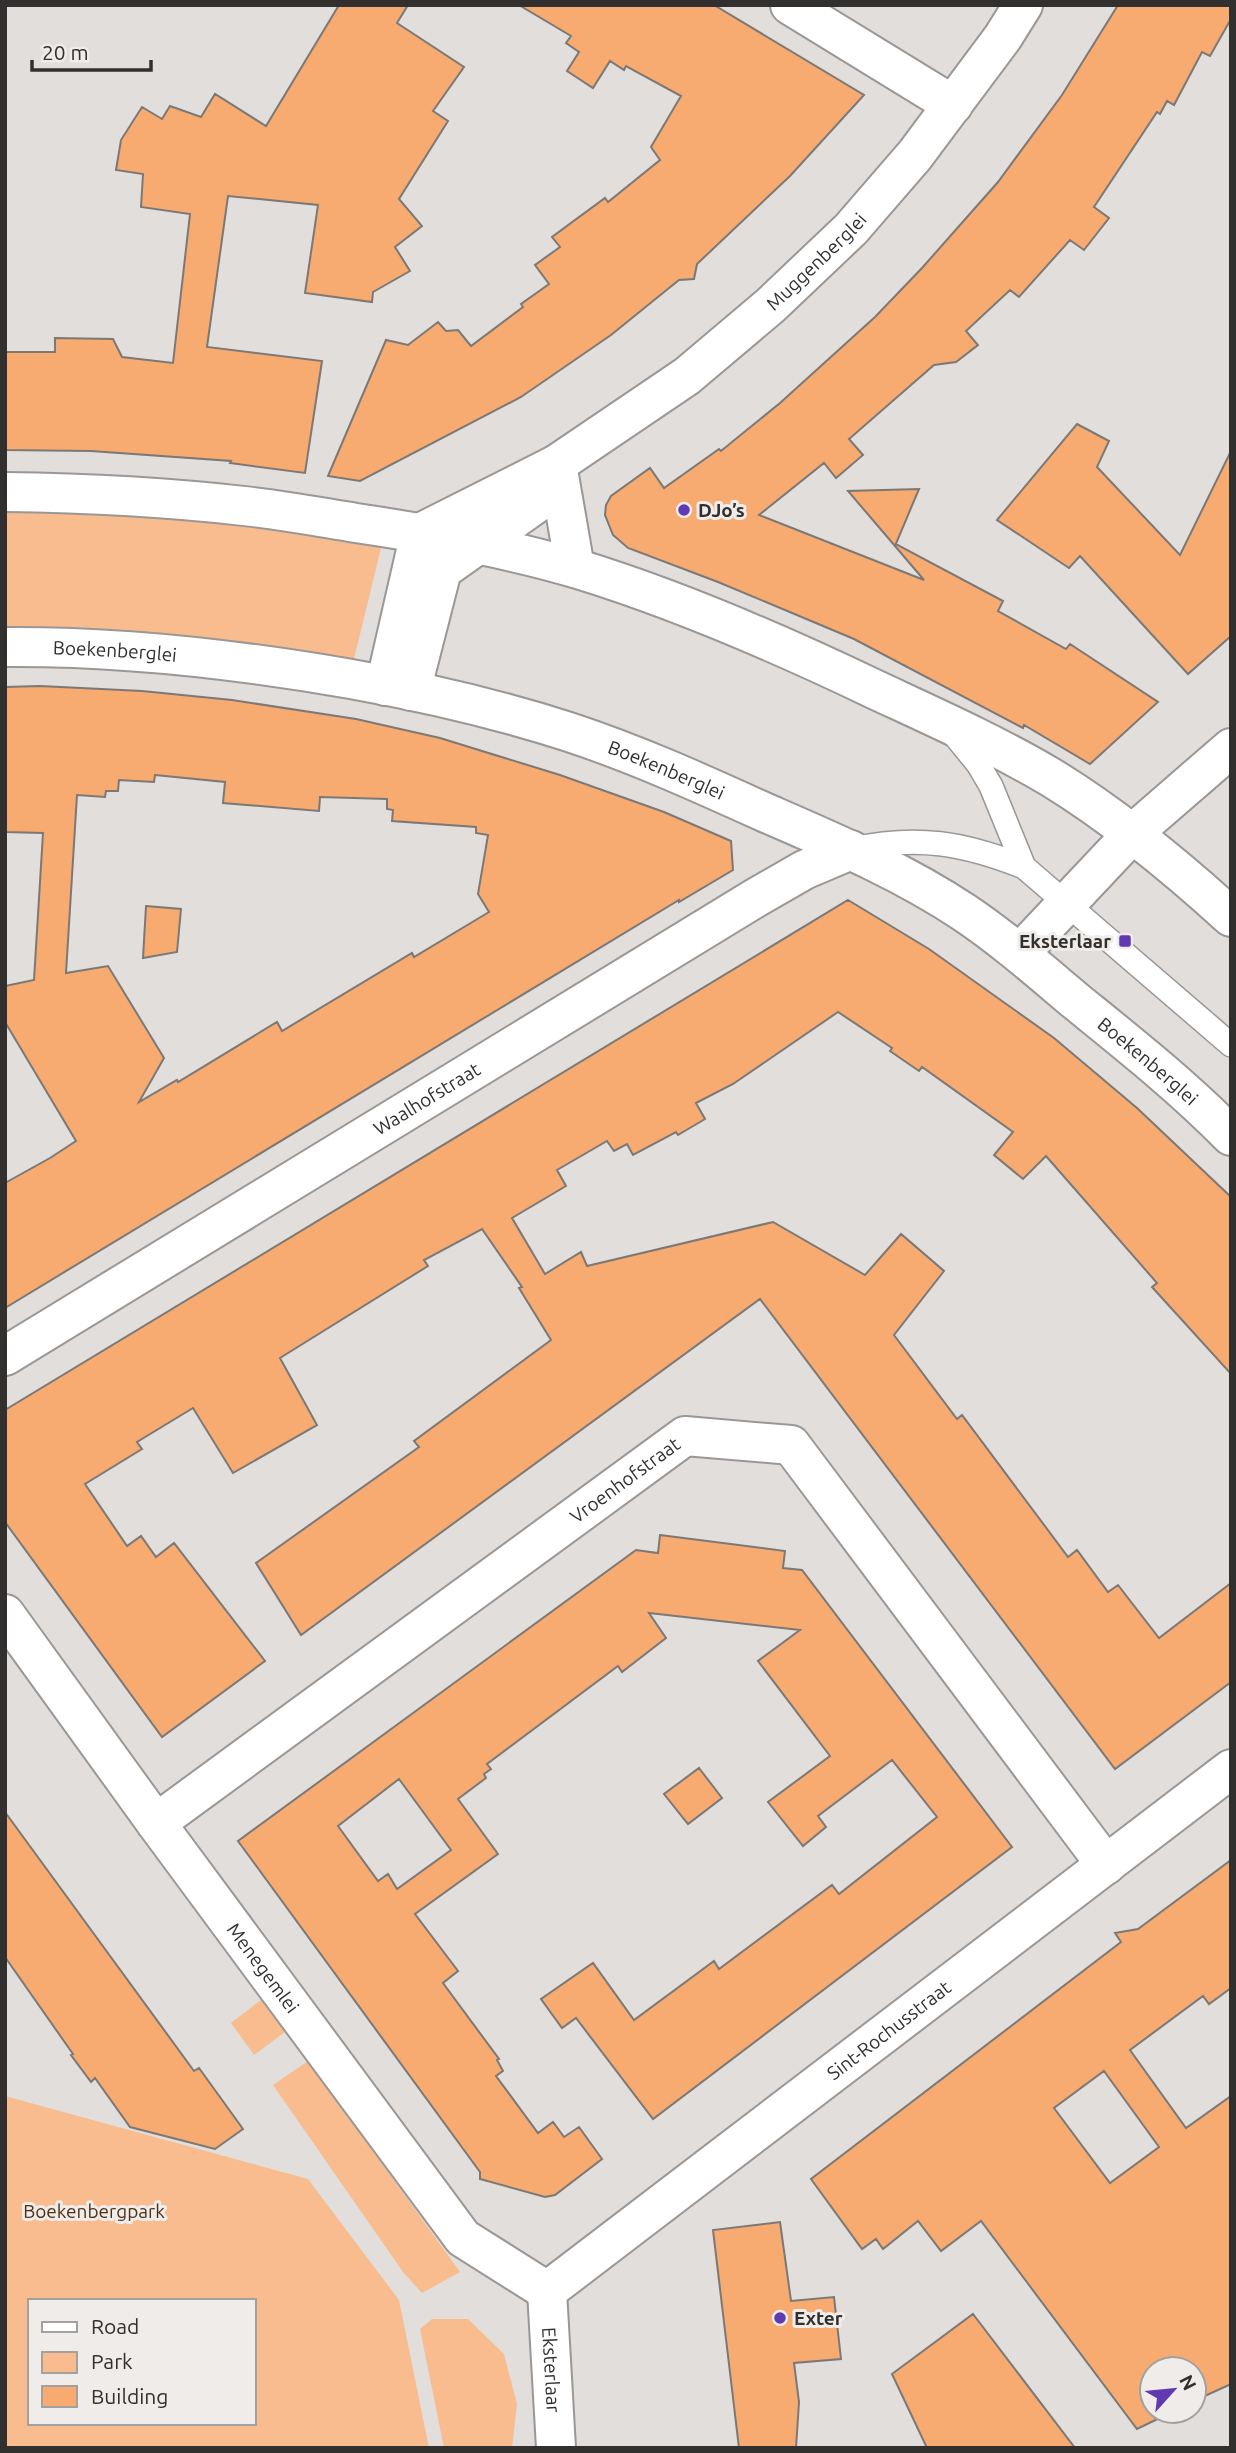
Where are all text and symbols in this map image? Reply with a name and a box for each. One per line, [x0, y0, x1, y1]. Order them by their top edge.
scale bar [32, 28, 150, 72]
text: 20 m [42, 40, 89, 64]
street label: Muggenberglei [762, 209, 871, 315]
place label: DJo’s [698, 499, 745, 521]
marker: DJo’s [676, 502, 692, 518]
street label: Boekenberglei [53, 636, 178, 666]
street label: Boekenberglei [605, 736, 728, 804]
place label: Eksterlaar [1019, 930, 1111, 952]
marker: Eksterlaar [1117, 933, 1133, 949]
street label: Boekenberglei [1094, 1012, 1203, 1109]
street label: Waalhofstraat [369, 1057, 484, 1140]
street label: Vroenhofstraat [566, 1432, 685, 1527]
street label: Menegemlei [223, 1919, 304, 2017]
street label: Sint-Rochusstraat [823, 1976, 955, 2084]
park label: Boekenbergpark [23, 2200, 165, 2222]
legend [28, 2299, 256, 2425]
place label: Exter [794, 2307, 843, 2329]
marker: Exter [772, 2310, 788, 2326]
text: Road [91, 2314, 139, 2338]
street label: Eksterlaar [538, 2327, 565, 2413]
text: Park [91, 2349, 133, 2373]
north arrow [1138, 2355, 1208, 2425]
text: N [1175, 2371, 1201, 2394]
text: Building [91, 2384, 168, 2408]

